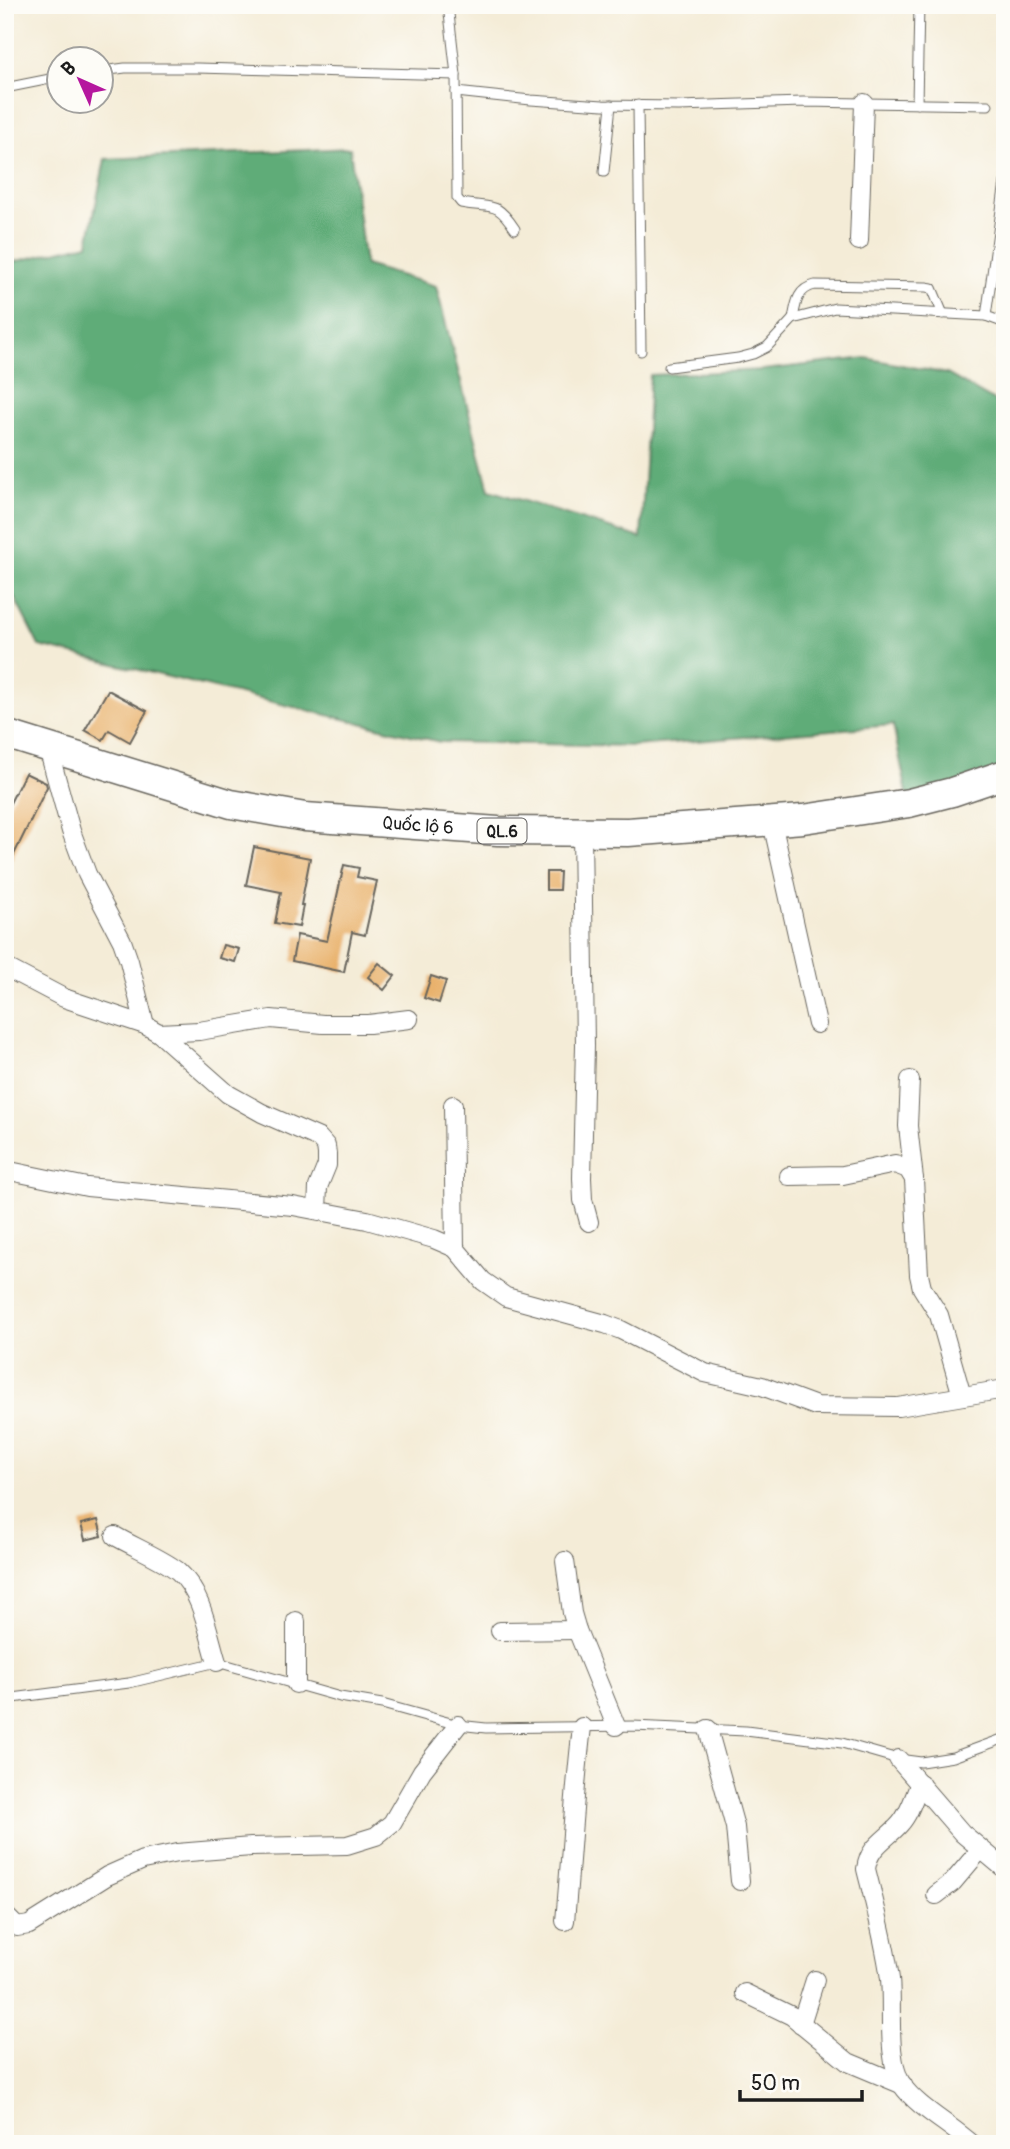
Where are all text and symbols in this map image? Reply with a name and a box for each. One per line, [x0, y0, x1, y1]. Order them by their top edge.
north arrow [46, 46, 116, 116]
text: B [56, 56, 81, 81]
street label: Quốc lộ 6 [381, 812, 454, 840]
road number: QL.6 [477, 818, 526, 844]
scale bar [740, 2058, 863, 2102]
text: 50 m [751, 2070, 800, 2097]

